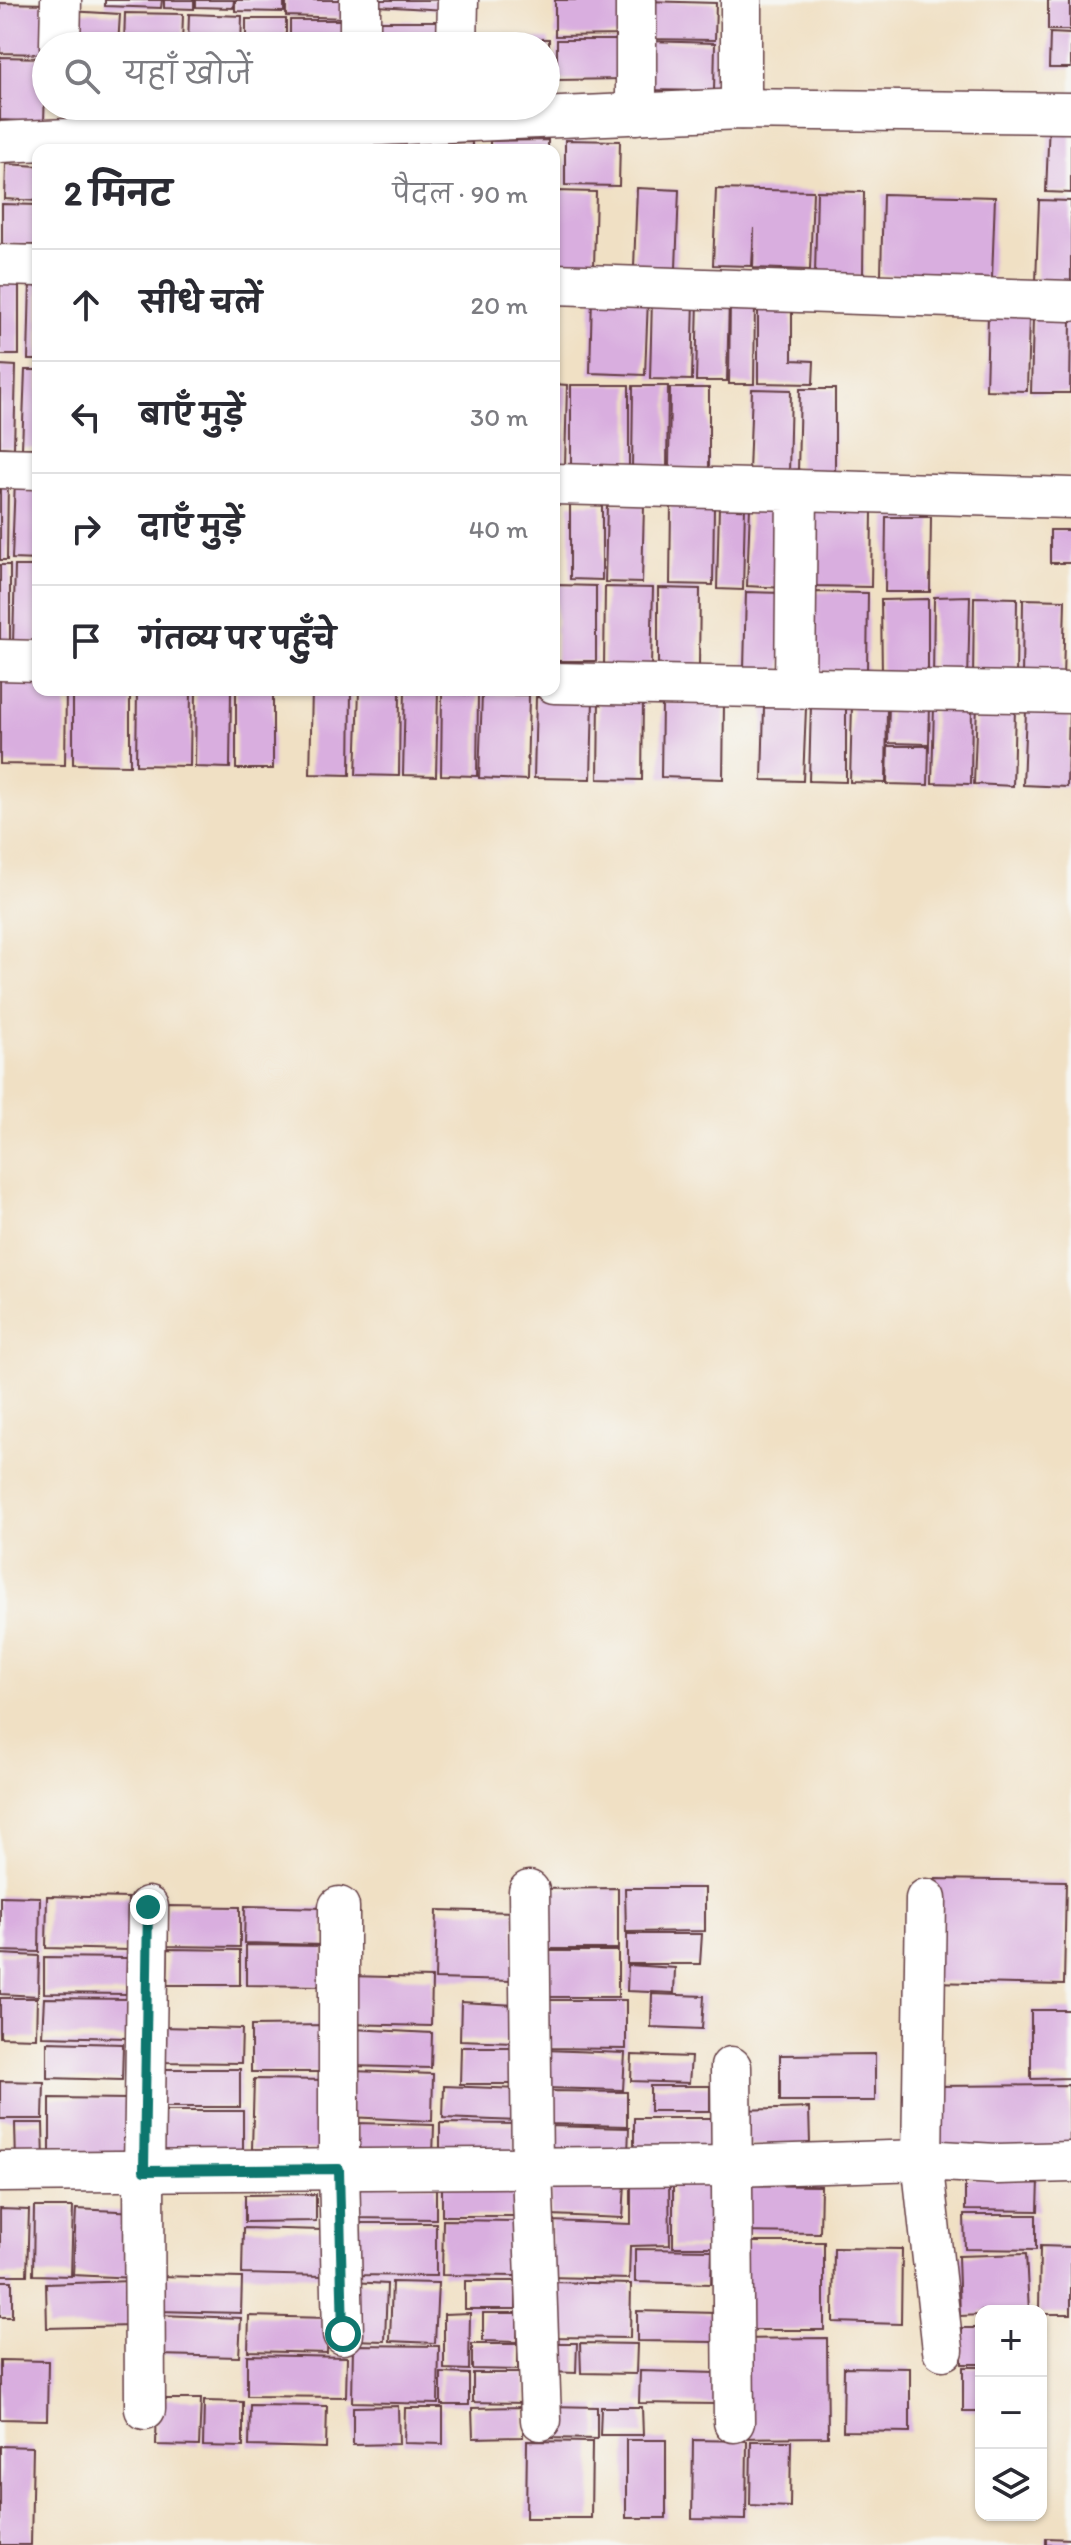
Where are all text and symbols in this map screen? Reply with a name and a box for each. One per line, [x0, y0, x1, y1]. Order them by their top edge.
search box [32, 32, 560, 120]
icon: search [60, 54, 104, 98]
text: यहाँ खोजें [124, 55, 252, 92]
text: 2 मिनट [64, 173, 172, 214]
text: पैदल · 90 m [393, 178, 528, 210]
icon: ahead [64, 283, 108, 327]
text: सीधे चलें [140, 284, 262, 321]
text: 20 m [471, 289, 528, 321]
icon: left [64, 395, 108, 439]
text: बाएँ मुड़ें [140, 396, 244, 433]
text: 30 m [470, 401, 528, 433]
icon: right [64, 507, 108, 551]
text: दाएँ मुड़ें [140, 508, 243, 545]
text: 40 m [469, 513, 528, 545]
icon: arrive [64, 619, 108, 663]
text: गंतव्य पर पहुँचे [140, 620, 336, 657]
route end [130, 1889, 166, 1925]
map controls [975, 2305, 1047, 2521]
button: + [975, 2305, 1047, 2377]
route start [325, 2316, 361, 2352]
button: − [975, 2377, 1047, 2449]
button: layers [975, 2449, 1047, 2521]

